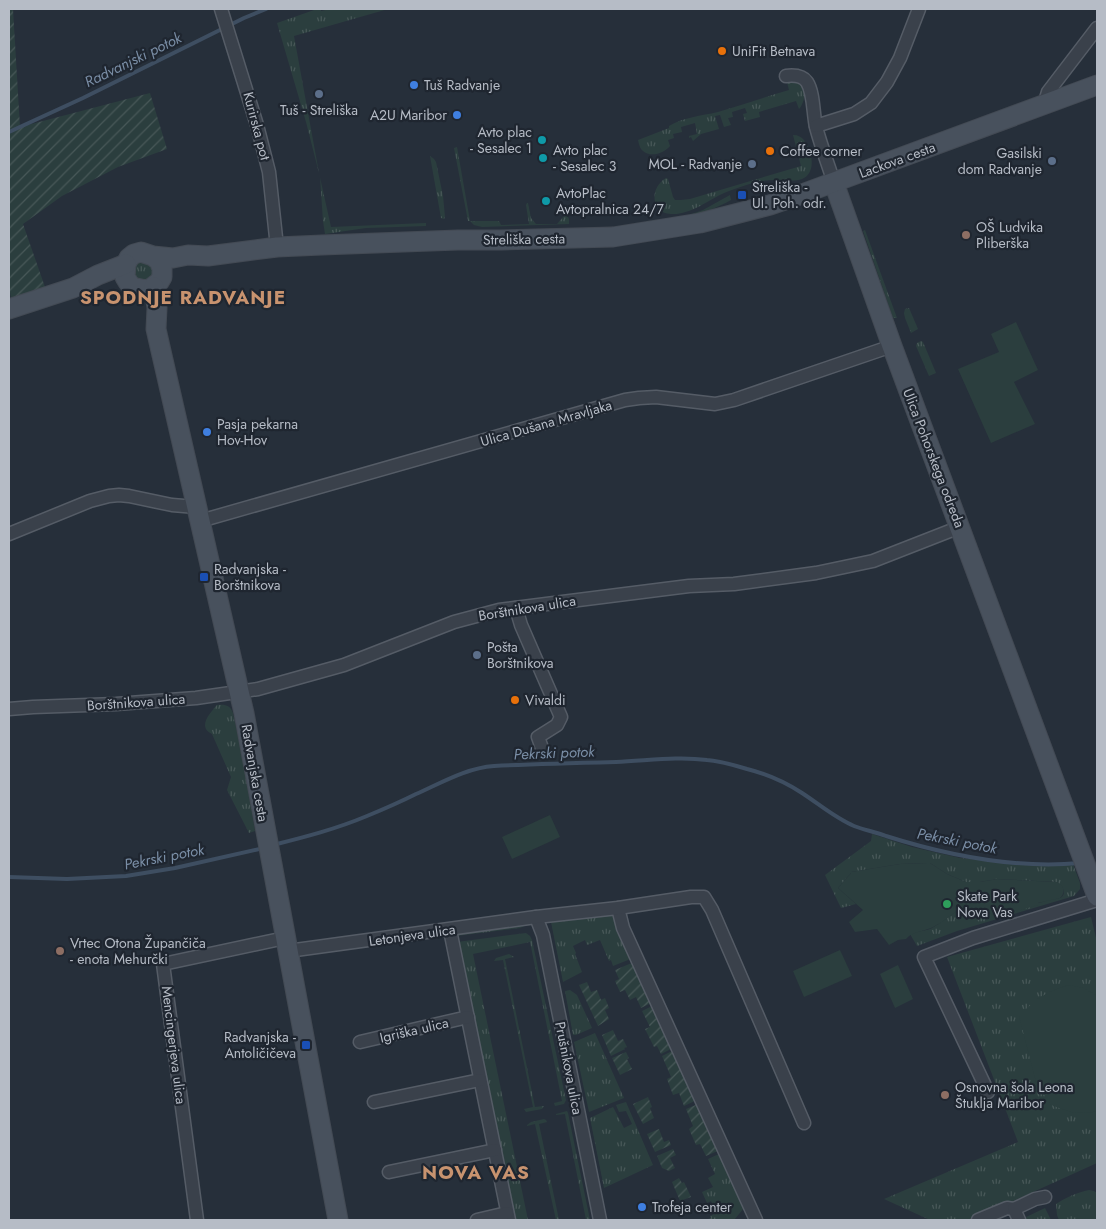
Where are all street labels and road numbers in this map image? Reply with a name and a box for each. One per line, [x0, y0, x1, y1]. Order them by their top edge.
street label: Kurirska pot [238, 90, 276, 163]
street label: Lackova cesta [856, 137, 938, 183]
street label: Streliška cesta [483, 228, 565, 250]
street label: Ulica Pohorskega odreda [898, 385, 970, 531]
street label: Ulica Dušana Mravljaka [478, 395, 614, 451]
street label: Borštnikova ulica [477, 590, 577, 626]
street label: Borštnikova ulica [86, 689, 186, 715]
street label: Radvanjska cesta [237, 723, 273, 823]
street label: Letonjeva ulica [367, 919, 457, 951]
street label: Mencingerjeva ulica [157, 985, 191, 1105]
street label: Igriška ulica [378, 1012, 450, 1048]
street label: Prušnikova ulica [550, 1020, 588, 1116]

